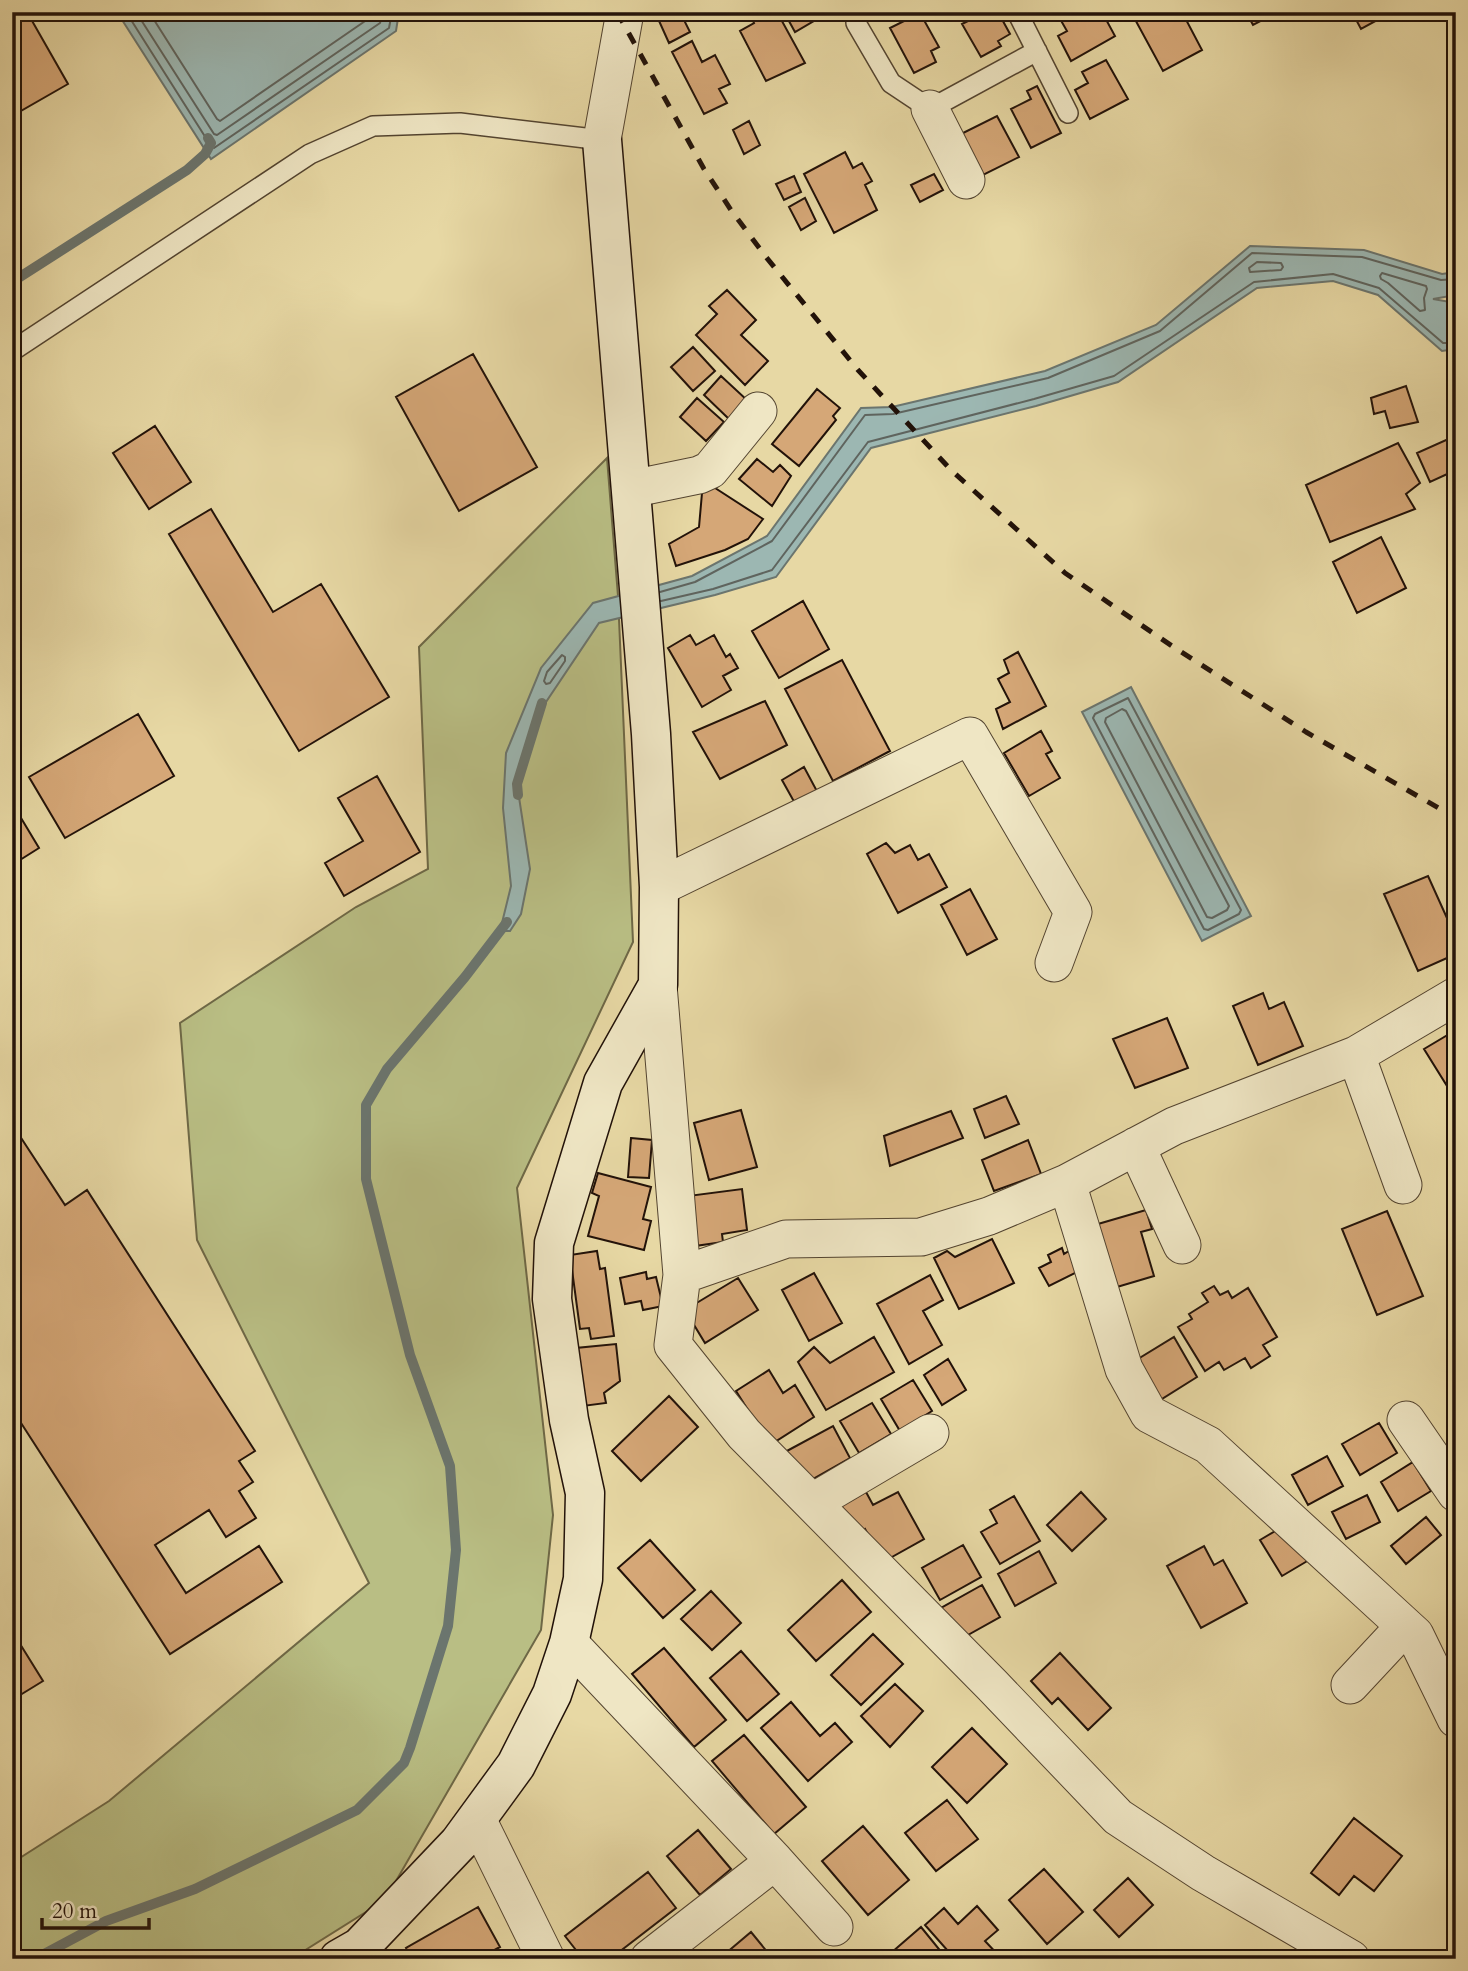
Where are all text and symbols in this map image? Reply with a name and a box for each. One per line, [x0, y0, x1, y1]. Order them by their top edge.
scale bar [42, 1887, 149, 1931]
text: 20 m [52, 1897, 97, 1926]

